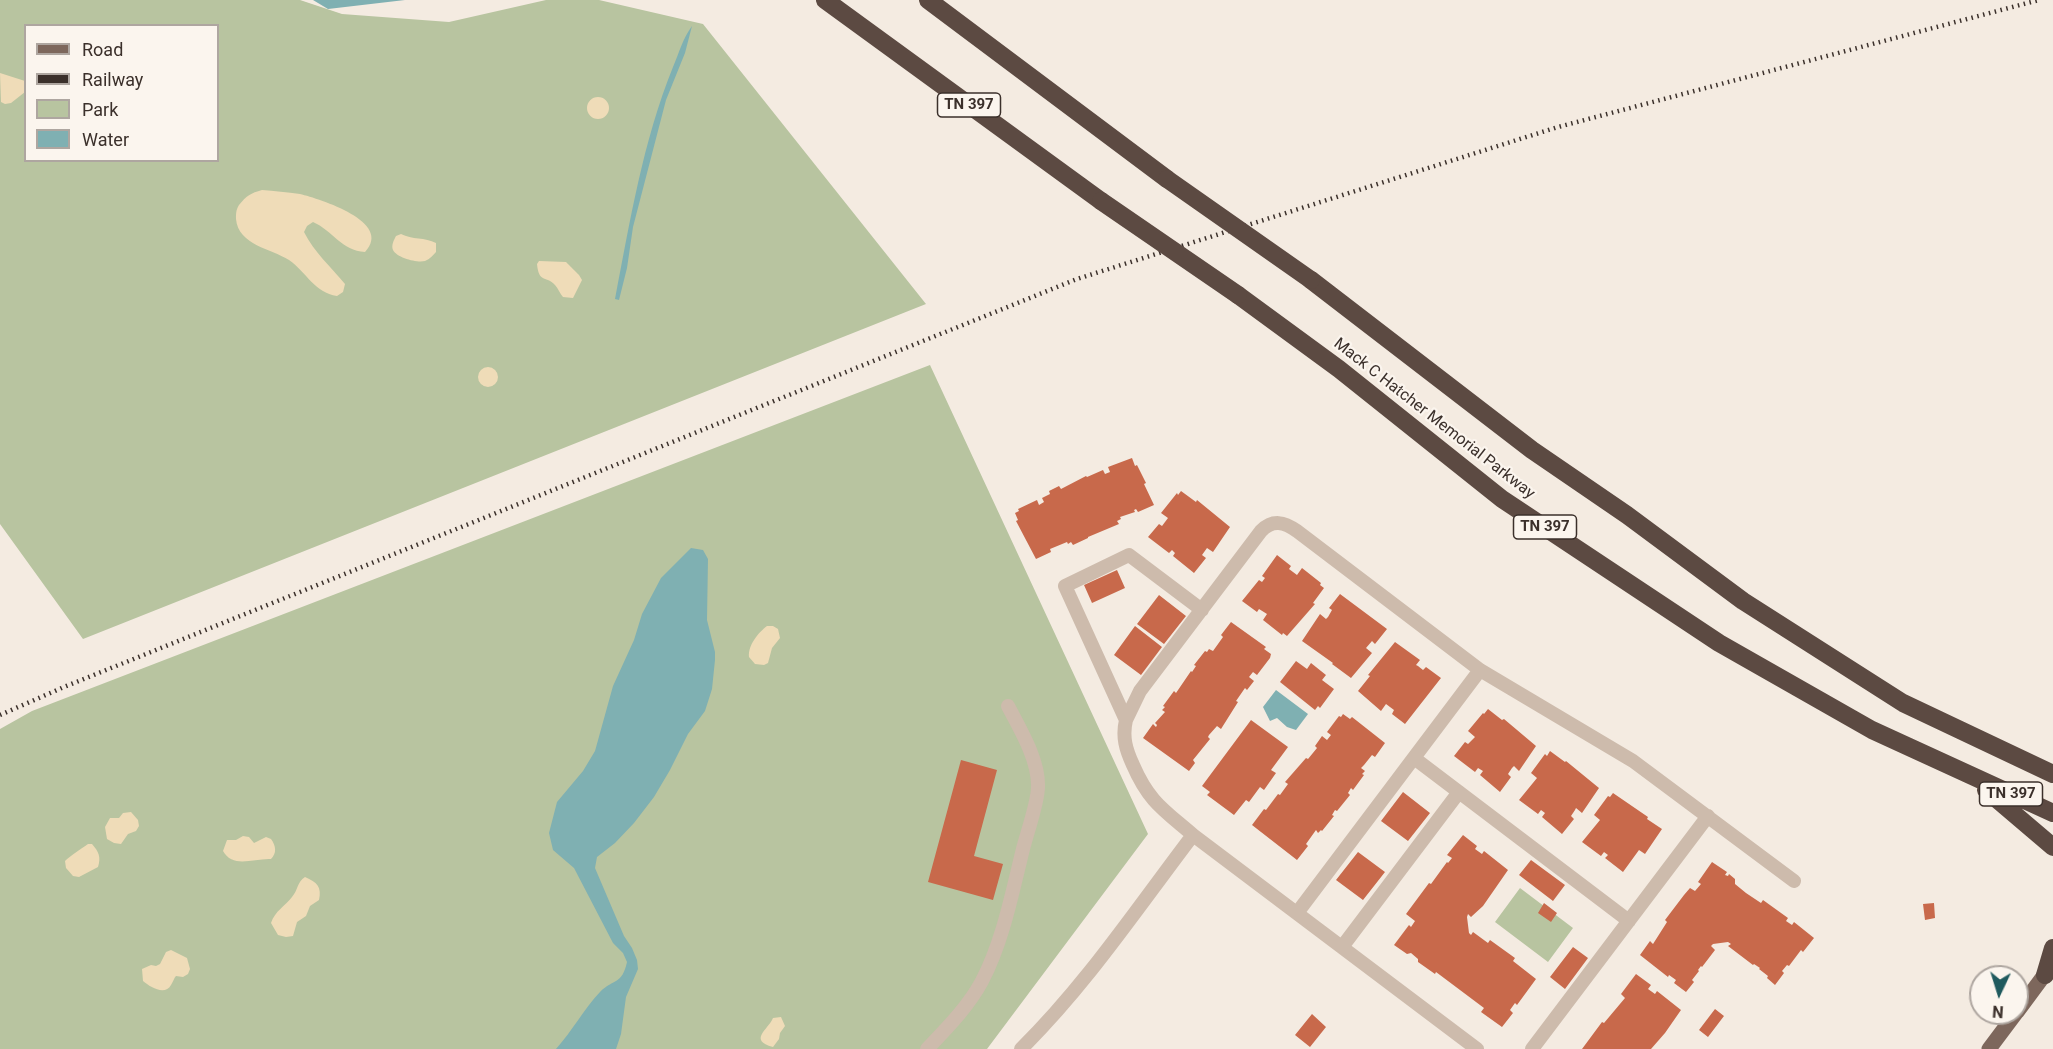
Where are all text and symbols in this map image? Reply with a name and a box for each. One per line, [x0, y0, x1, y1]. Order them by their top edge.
legend [24, 24, 219, 162]
text: Road [82, 39, 123, 60]
text: Railway [82, 69, 143, 90]
road number: TN 397 [938, 93, 1000, 117]
text: Park [82, 99, 118, 120]
text: Water [82, 129, 129, 150]
street label: Mack C Hatcher Memorial Parkway [1330, 335, 1538, 503]
road number: TN 397 [1514, 515, 1576, 539]
road number: TN 397 [1980, 782, 2042, 806]
north arrow [1969, 965, 2029, 1025]
text: N [1992, 1002, 2004, 1021]

